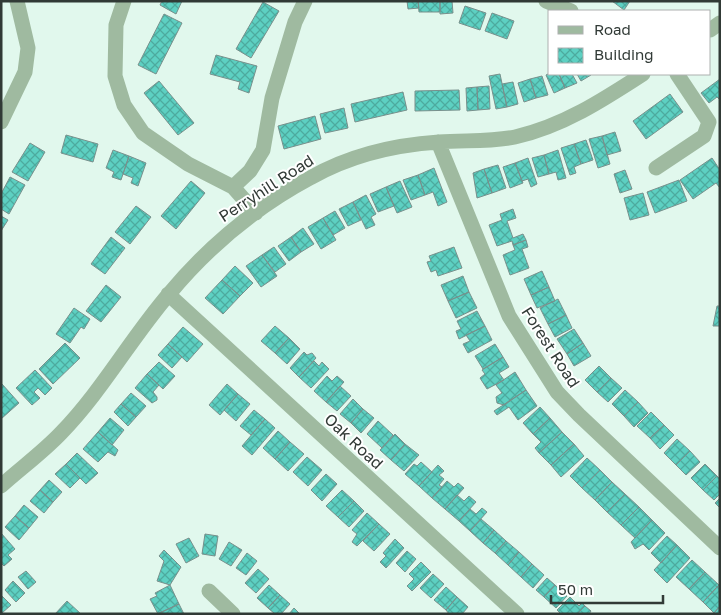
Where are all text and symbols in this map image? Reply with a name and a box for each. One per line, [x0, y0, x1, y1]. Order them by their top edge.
legend [548, 10, 711, 75]
text: Road [594, 20, 631, 38]
text: Building [594, 45, 654, 63]
street label: Perryhill Road [215, 150, 317, 226]
street label: Forest Road [517, 303, 585, 391]
street label: Oak Road [320, 409, 388, 473]
scale bar [551, 572, 664, 604]
text: 50 m [558, 580, 593, 598]

